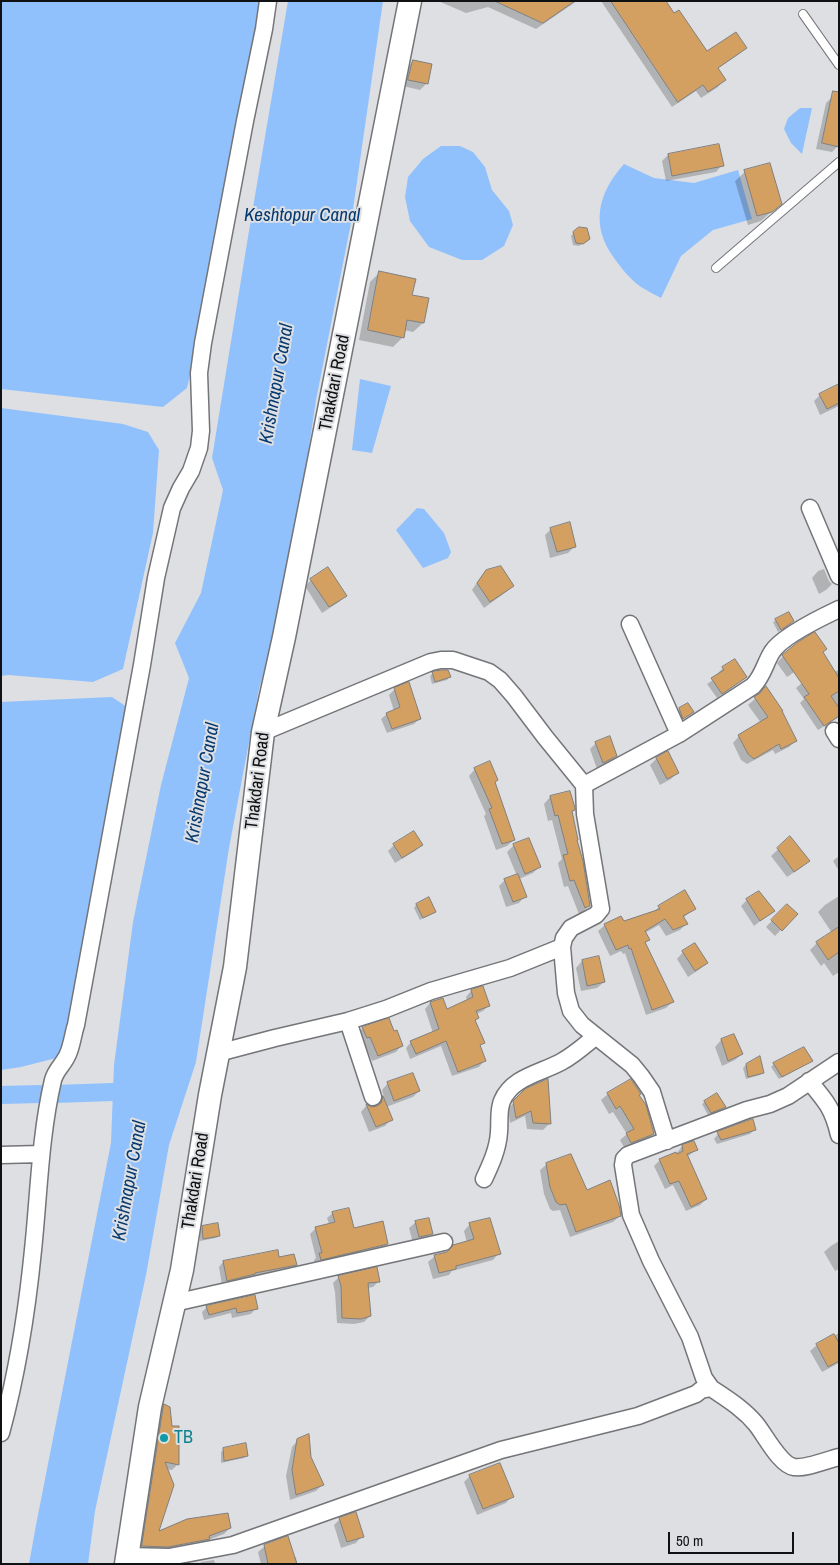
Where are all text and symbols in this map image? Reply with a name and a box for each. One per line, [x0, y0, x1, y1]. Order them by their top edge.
water label: Keshtopur Canal [244, 205, 360, 227]
water label: Krishnapur Canal [255, 322, 299, 446]
street label: Thakdari Road [315, 333, 355, 433]
water label: Krishnapur Canal [181, 721, 225, 845]
street label: Thakdari Road [241, 731, 275, 831]
water label: Krishnapur Canal [108, 1119, 152, 1243]
street label: Thakdari Road [178, 1131, 214, 1231]
place label: TB [174, 1427, 193, 1449]
marker: TB [158, 1432, 170, 1444]
scale bar [670, 1522, 796, 1554]
text: 50 m [676, 1530, 703, 1551]

